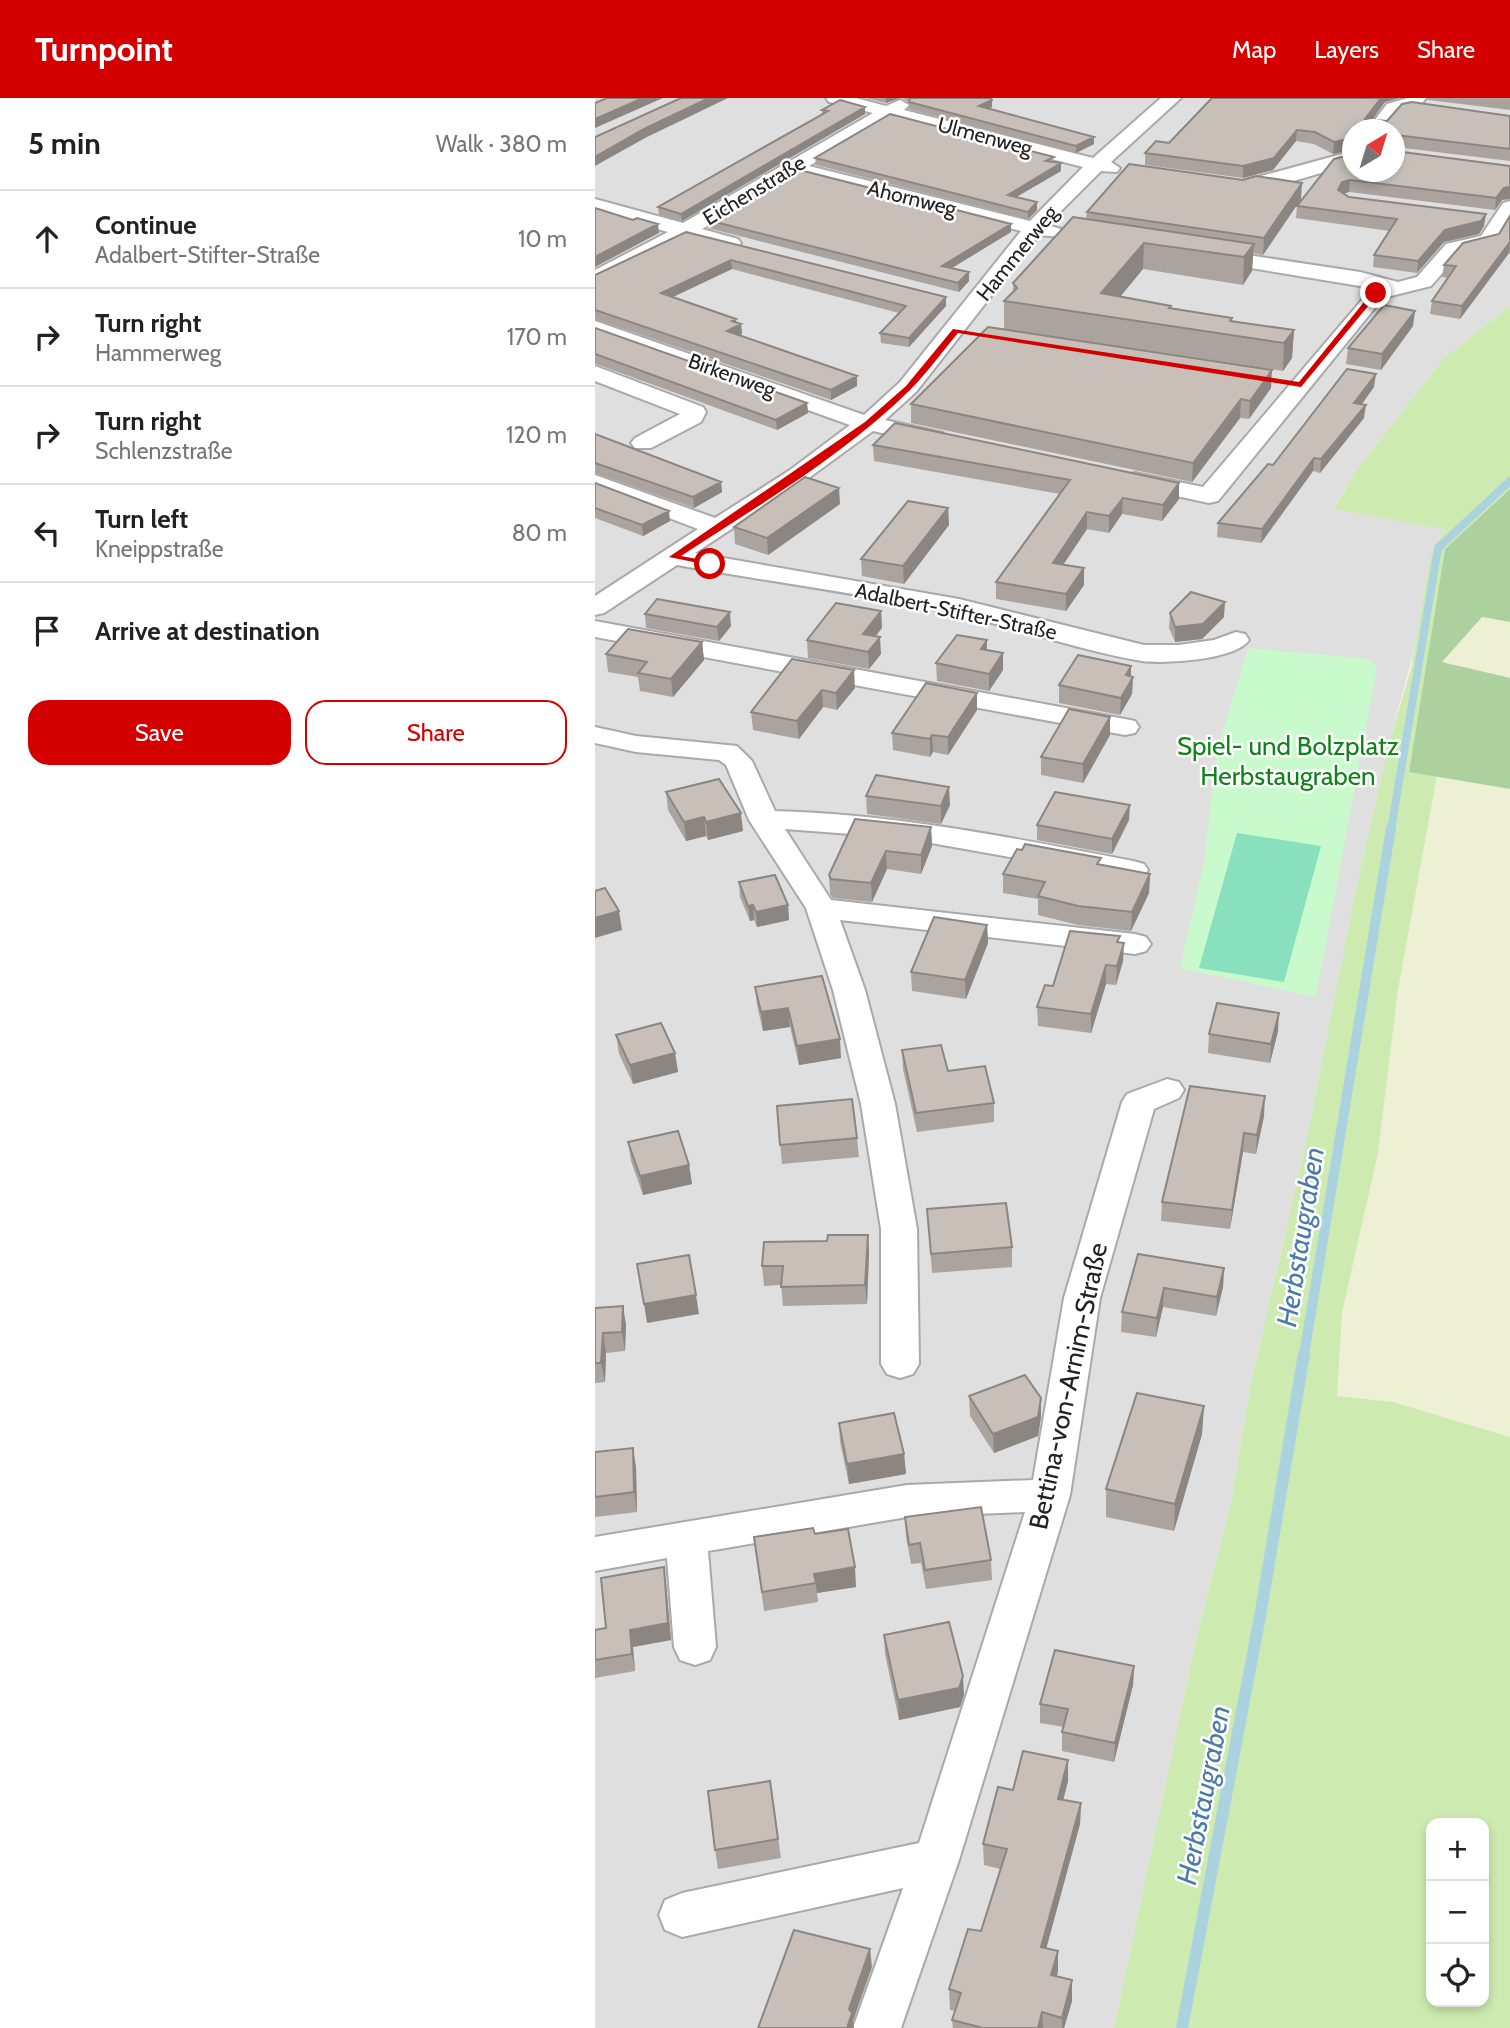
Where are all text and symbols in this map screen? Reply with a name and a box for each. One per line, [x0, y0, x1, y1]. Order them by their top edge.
text: Turnpoint [35, 29, 173, 69]
text: Map [1232, 35, 1276, 64]
text: Layers [1314, 35, 1379, 64]
text: Share [1417, 35, 1475, 64]
street label: Ulmenweg [935, 111, 1036, 161]
north arrow [1342, 119, 1405, 182]
text: 5 min [28, 125, 101, 162]
text: Walk · 380 m [436, 130, 567, 158]
street label: Eichenstraße [698, 150, 810, 230]
street label: Ahornweg [865, 175, 959, 221]
street label: Hammerweg [971, 200, 1063, 306]
text: Continue [95, 209, 197, 241]
icon: ahead [28, 220, 66, 258]
text: 10 m [518, 225, 567, 253]
text: Adalbert-Stifter-Straße [95, 241, 320, 269]
route end [1360, 277, 1391, 308]
text: Turn right [95, 307, 201, 339]
icon: right [28, 318, 66, 356]
text: 170 m [507, 323, 567, 351]
text: Hammerweg [95, 339, 221, 367]
street label: Birkenweg [685, 348, 780, 403]
text: Turn right [95, 405, 201, 437]
icon: right [28, 416, 66, 454]
text: 120 m [506, 421, 567, 449]
text: Schlenzstraße [95, 437, 232, 465]
text: Turn left [95, 503, 188, 535]
icon: left [28, 514, 66, 552]
text: 80 m [512, 519, 567, 547]
text: Kneippstraße [95, 535, 224, 563]
route start [694, 548, 725, 579]
street label: Adalbert-Stifter-Straße [853, 577, 1059, 645]
icon: arrive [28, 612, 66, 650]
text: Arrive at destination [95, 615, 320, 647]
button: Save [28, 700, 291, 765]
button: Share [305, 700, 567, 765]
park label: Spiel- und Bolzplatz Herbstaugraben [1177, 730, 1399, 792]
water label: Herbstaugraben [1269, 1145, 1331, 1329]
street label: Bettina-von-Arnim-Straße [1022, 1240, 1114, 1532]
water label: Herbstaugraben [1169, 1703, 1237, 1887]
map controls [1426, 1818, 1489, 2007]
button: + [1426, 1818, 1489, 1881]
button: − [1426, 1881, 1489, 1944]
button: locate [1426, 1944, 1489, 2007]

